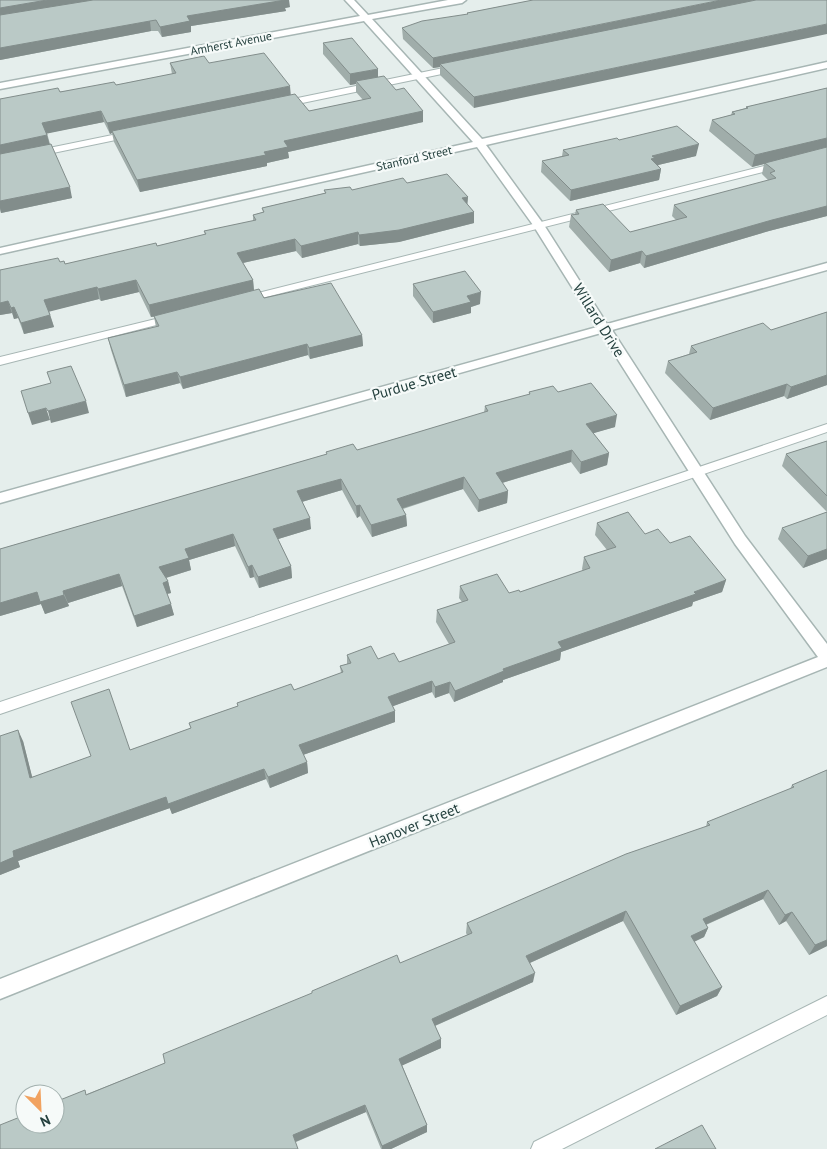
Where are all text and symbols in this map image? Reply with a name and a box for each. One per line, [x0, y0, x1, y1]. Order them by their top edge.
street label: Amherst Avenue [189, 28, 273, 58]
street label: Stanford Street [375, 142, 453, 174]
street label: Willard Drive [569, 280, 629, 360]
street label: Purdue Street [369, 362, 459, 404]
street label: Hanover Street [366, 798, 462, 852]
north arrow [15, 1084, 65, 1134]
text: N [37, 1111, 53, 1131]

